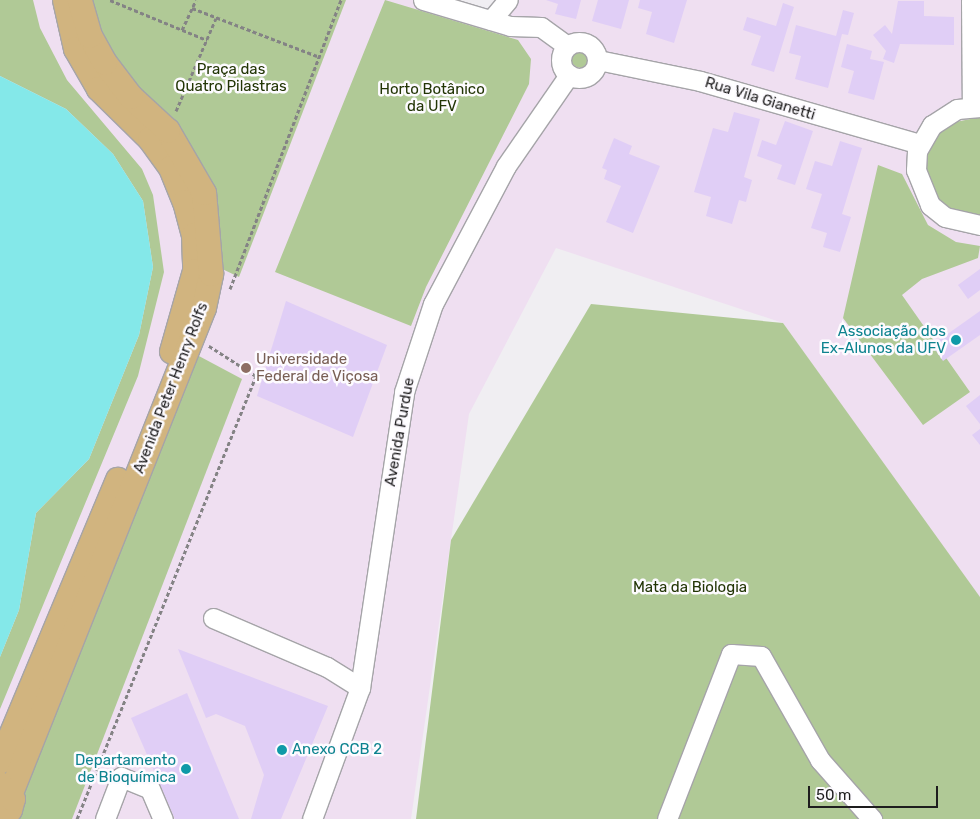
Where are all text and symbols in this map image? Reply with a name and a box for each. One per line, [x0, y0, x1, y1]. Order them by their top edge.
park label: Praça das Quatro Pilastras [175, 60, 287, 95]
street label: Rua Vila Gianetti [703, 74, 817, 124]
park label: Horto Botânico da UFV [379, 80, 485, 115]
street label: Avenida Peter Henry Rolfs [130, 300, 212, 476]
place label: Associação dos Ex-Alunos da UFV [821, 322, 946, 357]
marker: Associação dos Ex-Alunos da UFV [950, 334, 962, 346]
place label: Universidade Federal de Viçosa [256, 350, 379, 385]
marker: Universidade Federal de Viçosa [240, 362, 252, 374]
street label: Avenida Purdue [382, 376, 418, 488]
park label: Mata da Biologia [633, 579, 747, 597]
place label: Anexo CCB 2 [292, 741, 382, 759]
marker: Anexo CCB 2 [276, 744, 288, 756]
place label: Departamento de Bioquímica [75, 751, 176, 786]
marker: Departamento de Bioquímica [180, 763, 192, 775]
scale bar [810, 776, 940, 808]
text: 50 m [816, 786, 851, 804]

